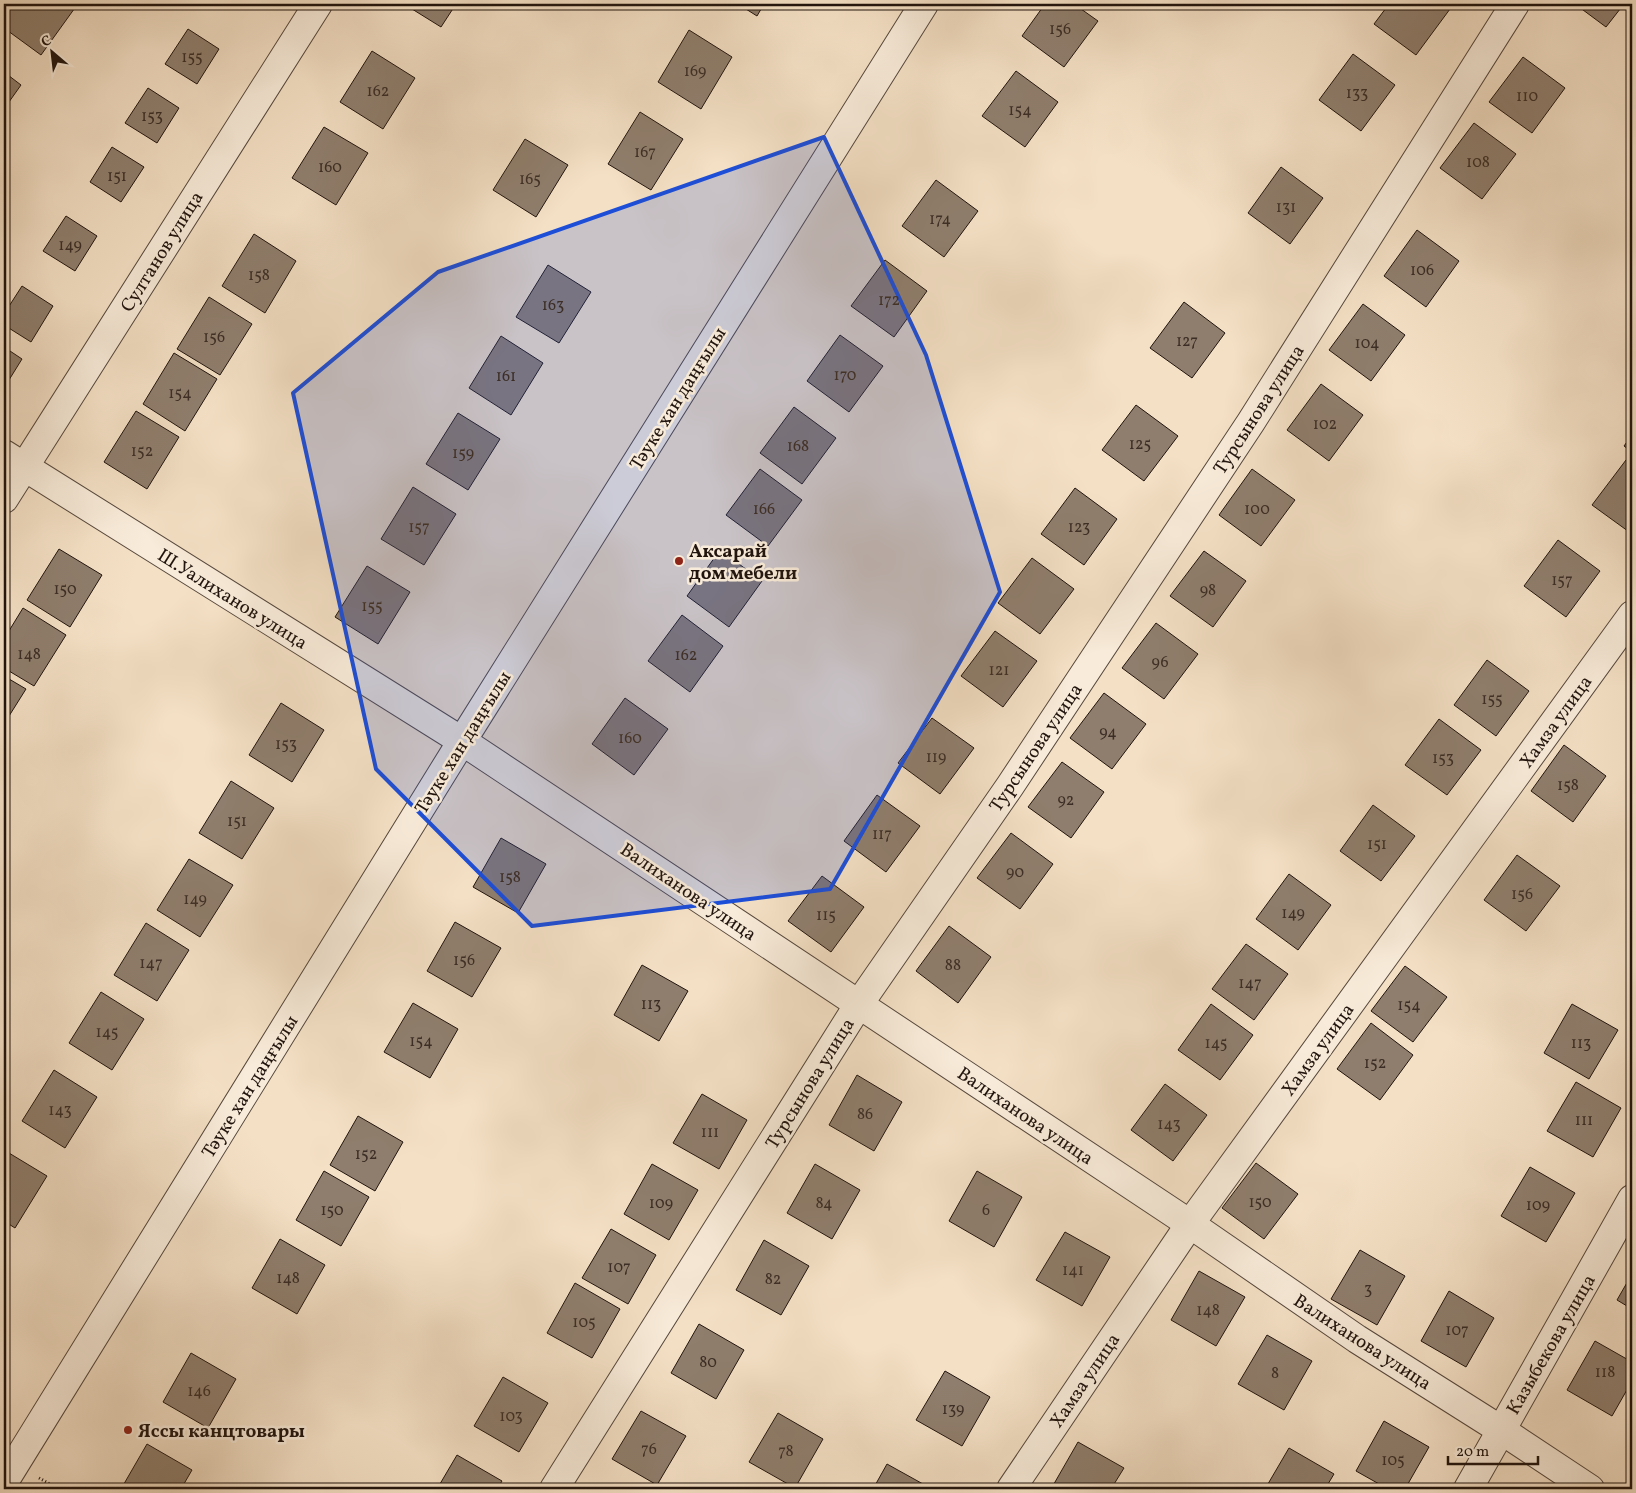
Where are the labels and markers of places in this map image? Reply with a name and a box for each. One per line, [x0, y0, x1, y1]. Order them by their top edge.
place label: Аксарай дом мебели [689, 539, 797, 587]
marker: Аксарай дом мебели [673, 555, 685, 567]
place label: Яссы канцтовары [138, 1419, 305, 1445]
marker: Яссы канцтовары [122, 1424, 134, 1436]

